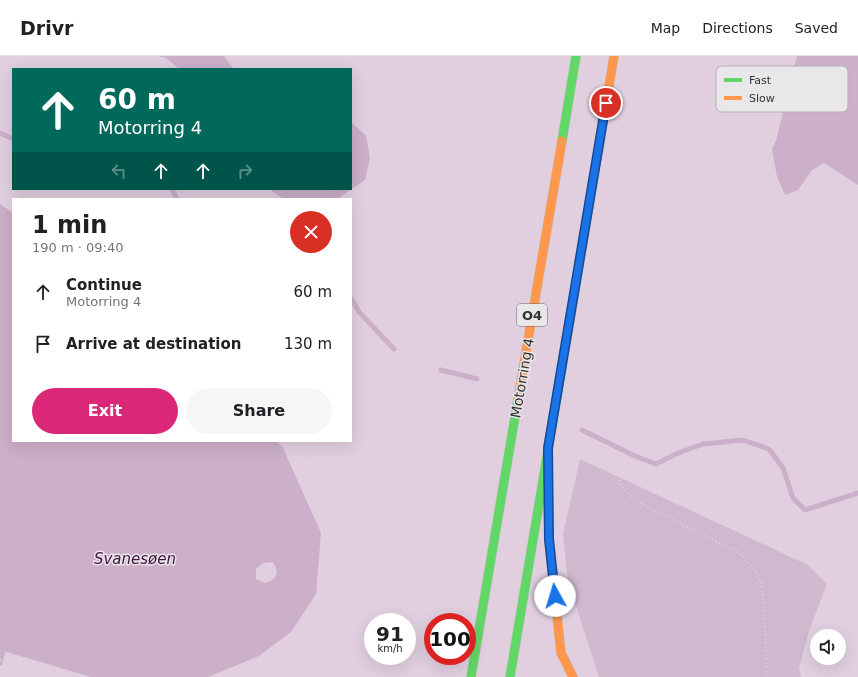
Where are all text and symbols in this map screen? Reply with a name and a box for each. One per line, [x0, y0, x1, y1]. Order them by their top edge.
text: Drivr [20, 17, 73, 39]
text: Map [651, 20, 680, 36]
text: Directions [702, 20, 773, 36]
text: Saved [795, 20, 838, 36]
legend [716, 66, 848, 112]
text: Fast [749, 74, 772, 87]
text: 60 m [98, 83, 176, 116]
icon: ahead [32, 84, 84, 136]
pin [589, 86, 623, 120]
icon: arrive [595, 92, 617, 114]
text: Slow [749, 92, 775, 105]
text: Motorring 4 [98, 117, 202, 138]
icon: left [108, 160, 130, 182]
icon: ahead [150, 160, 172, 182]
icon: ahead [192, 160, 214, 182]
icon: right [234, 160, 256, 182]
text: 1 min [32, 211, 107, 239]
button: close [290, 211, 332, 253]
text: 190 m · 09:40 [32, 240, 123, 255]
text: Continue [66, 276, 142, 294]
icon: ahead [32, 281, 54, 303]
text: 60 m [294, 283, 332, 301]
text: Motorring 4 [66, 294, 141, 309]
road number: O4 [517, 304, 547, 326]
icon: arrive [32, 333, 54, 355]
text: Arrive at destination [66, 335, 241, 353]
text: 130 m [284, 335, 332, 353]
street label: Motorring 4 [507, 337, 537, 419]
button: Exit [32, 388, 178, 434]
button: Share [186, 388, 332, 434]
water label: Svanesøen [94, 550, 176, 568]
position arrow [534, 575, 576, 617]
speed limit sign: 100 [424, 613, 476, 665]
text: 91 [376, 622, 404, 646]
map controls [810, 629, 846, 665]
button: sound [810, 629, 846, 665]
text: km/h [377, 643, 403, 654]

